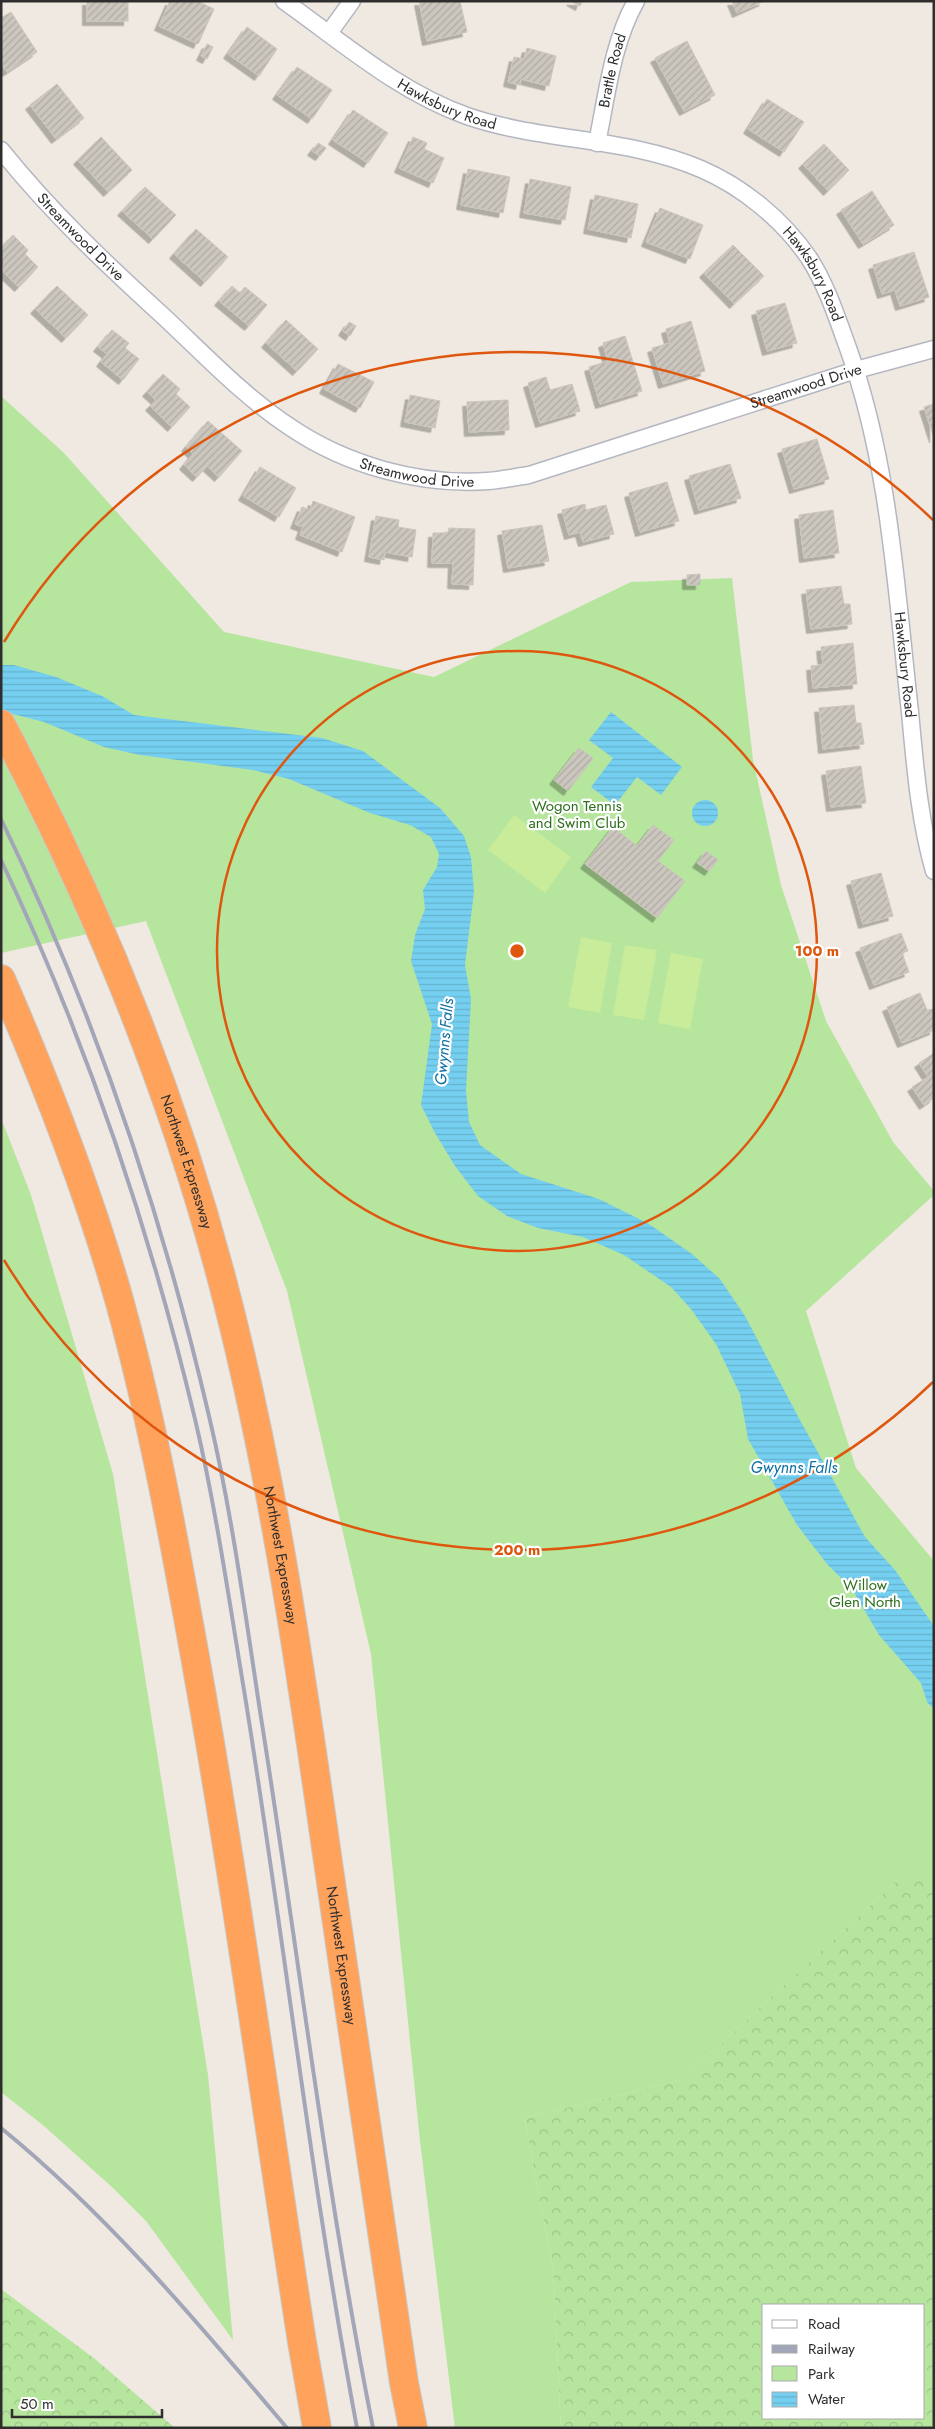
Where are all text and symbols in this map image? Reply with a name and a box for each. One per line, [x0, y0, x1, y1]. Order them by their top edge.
street label: Brattle Road [593, 30, 632, 110]
street label: Hawksbury Road [393, 73, 499, 135]
street label: Streamwood Drive [32, 188, 130, 286]
street label: Hawksbury Road [777, 222, 848, 324]
street label: Streamwood Drive [747, 358, 864, 414]
street label: Streamwood Drive [357, 452, 475, 493]
street label: Hawksbury Road [889, 611, 921, 719]
park label: Wogon Tennis and Swim Club [529, 795, 626, 834]
text: 100 m [795, 940, 839, 962]
centre of rings [508, 942, 526, 960]
water label: Gwynns Falls [429, 997, 459, 1086]
street label: Northwest Expressway [154, 1091, 218, 1232]
water label: Gwynns Falls [750, 1456, 838, 1479]
street label: Northwest Expressway [258, 1484, 303, 1626]
text: 200 m [494, 1539, 540, 1561]
park label: Willow Glen North [829, 1574, 901, 1613]
street label: Northwest Expressway [321, 1885, 362, 2027]
legend [762, 2304, 925, 2419]
text: Road [808, 2313, 840, 2335]
text: Railway [808, 2338, 855, 2360]
text: Park [808, 2363, 835, 2385]
scale bar [12, 2386, 162, 2418]
text: Water [808, 2388, 846, 2410]
text: 50 m [20, 2393, 54, 2415]

